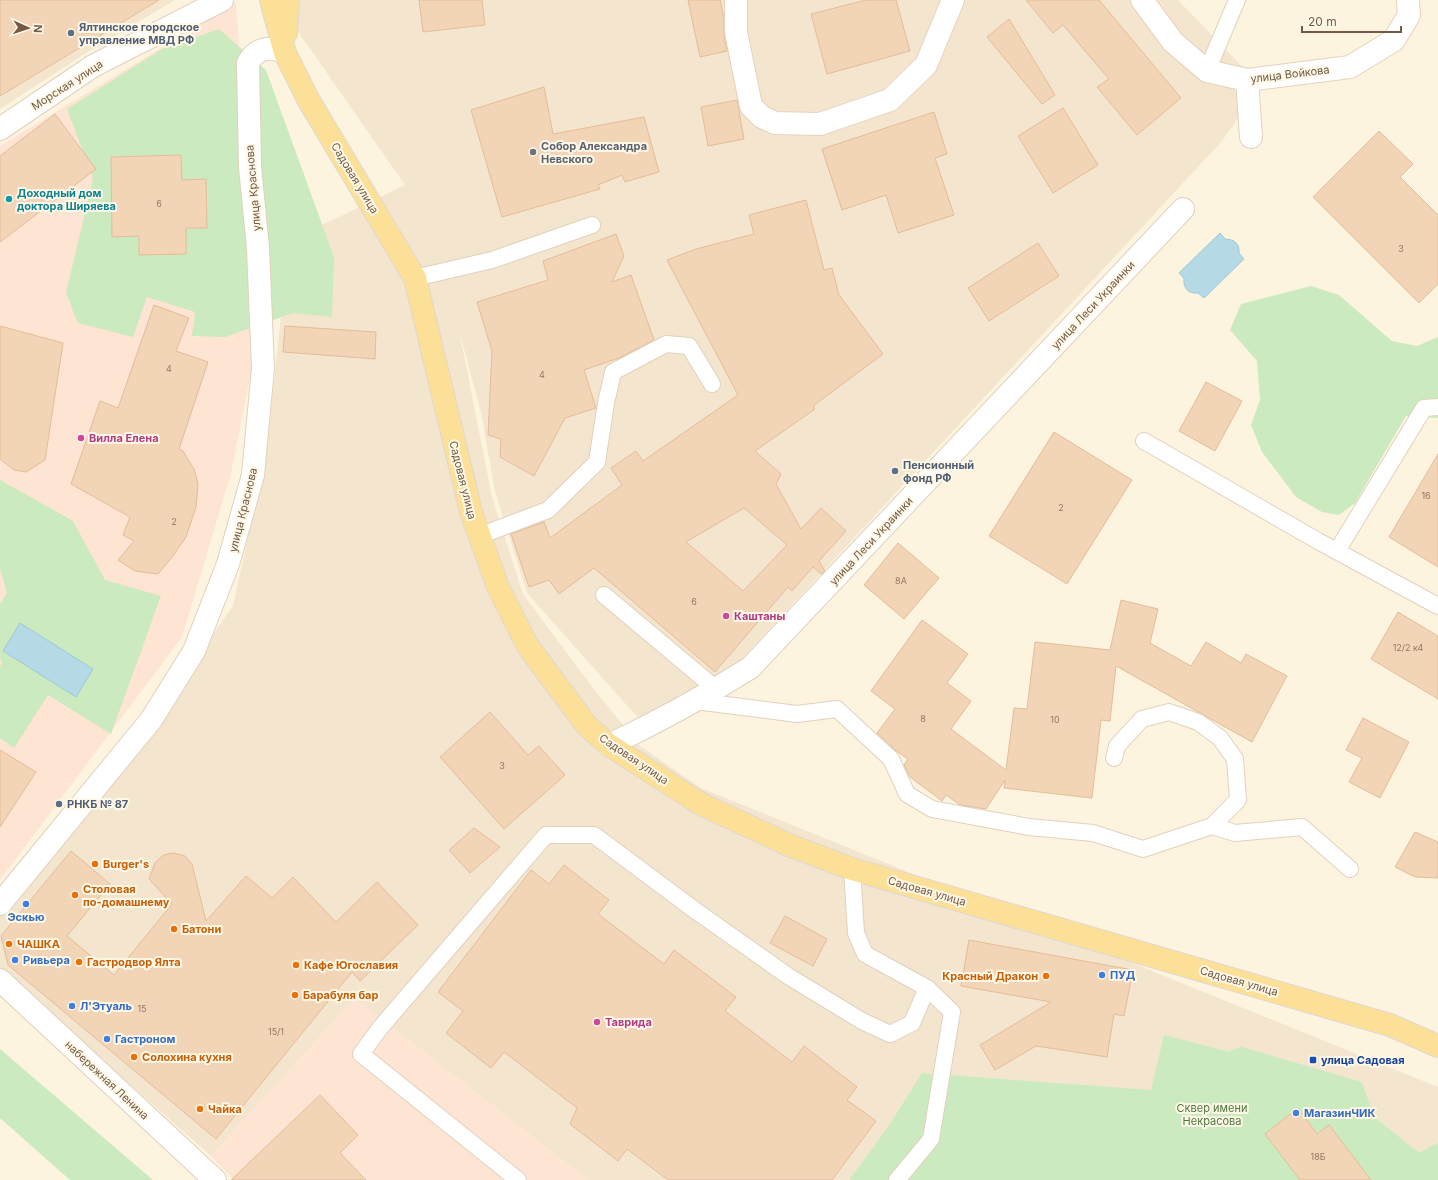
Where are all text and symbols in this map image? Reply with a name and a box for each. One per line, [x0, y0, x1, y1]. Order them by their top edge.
north arrow [8, 8, 48, 48]
scale bar [1302, 8, 1401, 34]
text: 20 m [1308, 14, 1337, 29]
place label: Ялтинское городское управление МВД РФ [79, 20, 200, 47]
text: N [31, 24, 45, 33]
marker: Ялтинское городское управление МВД РФ [66, 28, 76, 38]
street label: Морская улица [29, 57, 105, 113]
street label: улица Войкова [1250, 62, 1330, 86]
place label: Собор Александра Невского [541, 139, 647, 166]
street label: Садовая улица [328, 140, 382, 216]
street label: улица Краснова [242, 144, 264, 232]
marker: Собор Александра Невского [528, 147, 538, 157]
place label: Доходный дом доктора Ширяева [17, 186, 116, 213]
marker: Доходный дом доктора Ширяева [4, 194, 14, 204]
house number: 6 [156, 198, 162, 209]
house number: 3 [1398, 243, 1404, 254]
street label: улица Леси Украинки [1048, 258, 1138, 352]
house number: 4 [166, 363, 172, 374]
house number: 4 [539, 369, 545, 380]
place label: Вилла Елена [89, 431, 159, 445]
marker: Вилла Елена [76, 433, 86, 443]
street label: Садовая улица [446, 439, 480, 521]
place label: Пенсионный фонд РФ [903, 458, 974, 485]
street label: улица Краснова [226, 466, 260, 554]
marker: Пенсионный фонд РФ [890, 466, 900, 476]
house number: 16 [1421, 490, 1431, 501]
street label: улица Леси Украинки [826, 494, 916, 588]
house number: 2 [1058, 502, 1064, 513]
house number: 2 [171, 516, 177, 527]
house number: 8А [895, 575, 907, 586]
house number: 6 [691, 596, 697, 607]
place label: Каштаны [734, 609, 785, 623]
marker: Каштаны [721, 611, 731, 621]
house number: 12/2 к4 [1393, 642, 1424, 653]
house number: 8 [920, 713, 926, 724]
house number: 10 [1050, 714, 1060, 725]
street label: Садовая улица [597, 731, 671, 787]
house number: 3 [499, 760, 505, 771]
place label: РНКБ № 87 [67, 797, 128, 811]
marker: РНКБ № 87 [54, 799, 64, 809]
place label: Burger's [103, 857, 149, 871]
marker: Burger's [90, 859, 100, 869]
street label: Садовая улица [886, 873, 968, 909]
place label: Столовая по-домашнему [83, 882, 170, 909]
marker: Столовая по-домашнему [70, 890, 80, 900]
marker: Эскью [21, 899, 31, 909]
place label: Эскью [7, 910, 45, 924]
place label: Батони [182, 922, 221, 936]
marker: Батони [169, 924, 179, 934]
place label: ЧАШКА [17, 937, 60, 951]
marker: ЧАШКА [4, 939, 14, 949]
place label: Ривьера [23, 953, 70, 967]
marker: Ривьера [10, 955, 20, 965]
place label: Гастродвор Ялта [87, 955, 181, 969]
marker: Гастродвор Ялта [74, 957, 84, 967]
place label: Кафе Югославия [304, 958, 398, 972]
marker: Кафе Югославия [291, 960, 301, 970]
street label: Садовая улица [1198, 963, 1280, 999]
place label: ПУД [1110, 968, 1136, 982]
place label: Красный Дракон [942, 969, 1038, 983]
marker: ПУД [1097, 970, 1107, 980]
marker: Красный Дракон [1041, 971, 1051, 981]
place label: Барабуля бар [303, 988, 378, 1002]
marker: Барабуля бар [290, 990, 300, 1000]
place label: Л'Этуаль [80, 999, 132, 1013]
marker: Л'Этуаль [67, 1001, 77, 1011]
house number: 15 [137, 1003, 147, 1014]
place label: Таврида [605, 1015, 652, 1029]
marker: Таврида [592, 1017, 602, 1027]
house number: 15/1 [268, 1026, 284, 1037]
place label: Гастроном [115, 1032, 175, 1046]
marker: Гастроном [102, 1034, 112, 1044]
street label: набережная Ленина [62, 1037, 152, 1123]
place label: Солохина кухня [142, 1050, 232, 1064]
marker: Солохина кухня [129, 1052, 139, 1062]
place label: улица Садовая [1321, 1053, 1405, 1067]
marker: улица Садовая [1308, 1055, 1318, 1065]
park label: Сквер имени Некрасова [1177, 1101, 1247, 1128]
place label: Чайка [208, 1102, 242, 1116]
marker: Чайка [195, 1104, 205, 1114]
place label: МагазинЧИК [1304, 1106, 1375, 1120]
marker: МагазинЧИК [1291, 1108, 1301, 1118]
house number: 18Б [1310, 1151, 1326, 1162]

